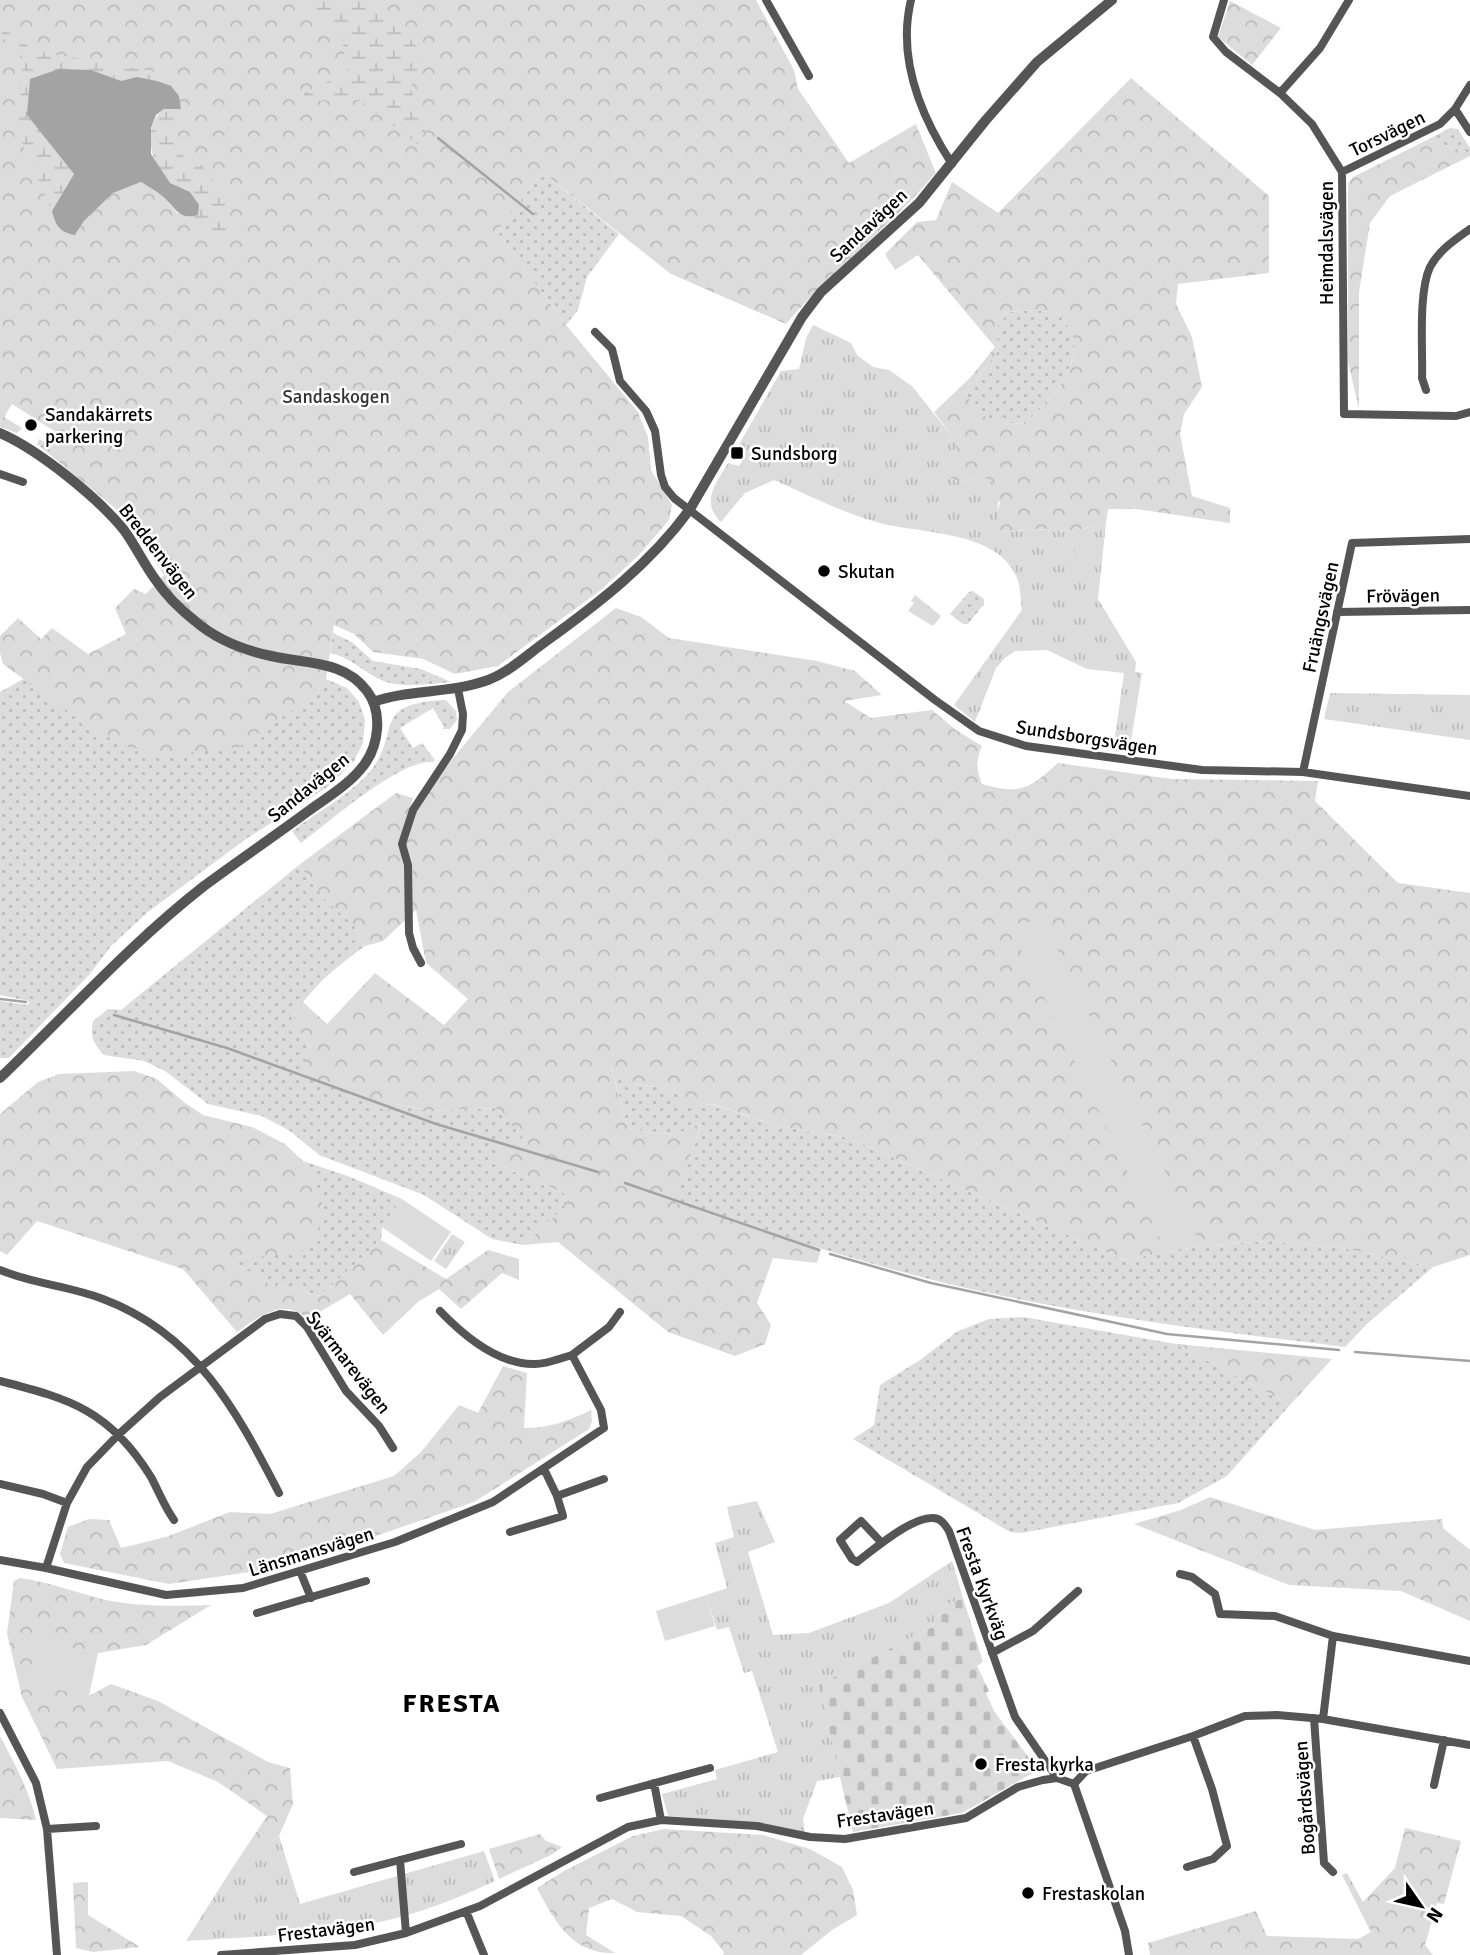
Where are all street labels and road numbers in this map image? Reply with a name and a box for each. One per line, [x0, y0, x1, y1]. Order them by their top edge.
street label: Torsvägen [1346, 105, 1429, 162]
street label: Heimdalsvägen [1315, 181, 1339, 305]
street label: Sandavägen [825, 184, 913, 268]
street label: Breddenvägen [113, 499, 203, 604]
street label: Fruängsvägen [1297, 559, 1344, 675]
street label: Frövägen [1366, 583, 1440, 609]
street label: Sundsborgsvägen [1014, 715, 1159, 761]
street label: Sandavägen [263, 748, 354, 828]
street label: Svärmarevägen [301, 1306, 396, 1419]
street label: Länsmansvägen [246, 1522, 377, 1582]
street label: Fresta Kyrkväg [950, 1523, 1014, 1643]
street label: Bogårdsvägen [1289, 1740, 1321, 1856]
street label: Frestavägen [835, 1796, 935, 1834]
street label: Frestavägen [276, 1912, 376, 1948]

